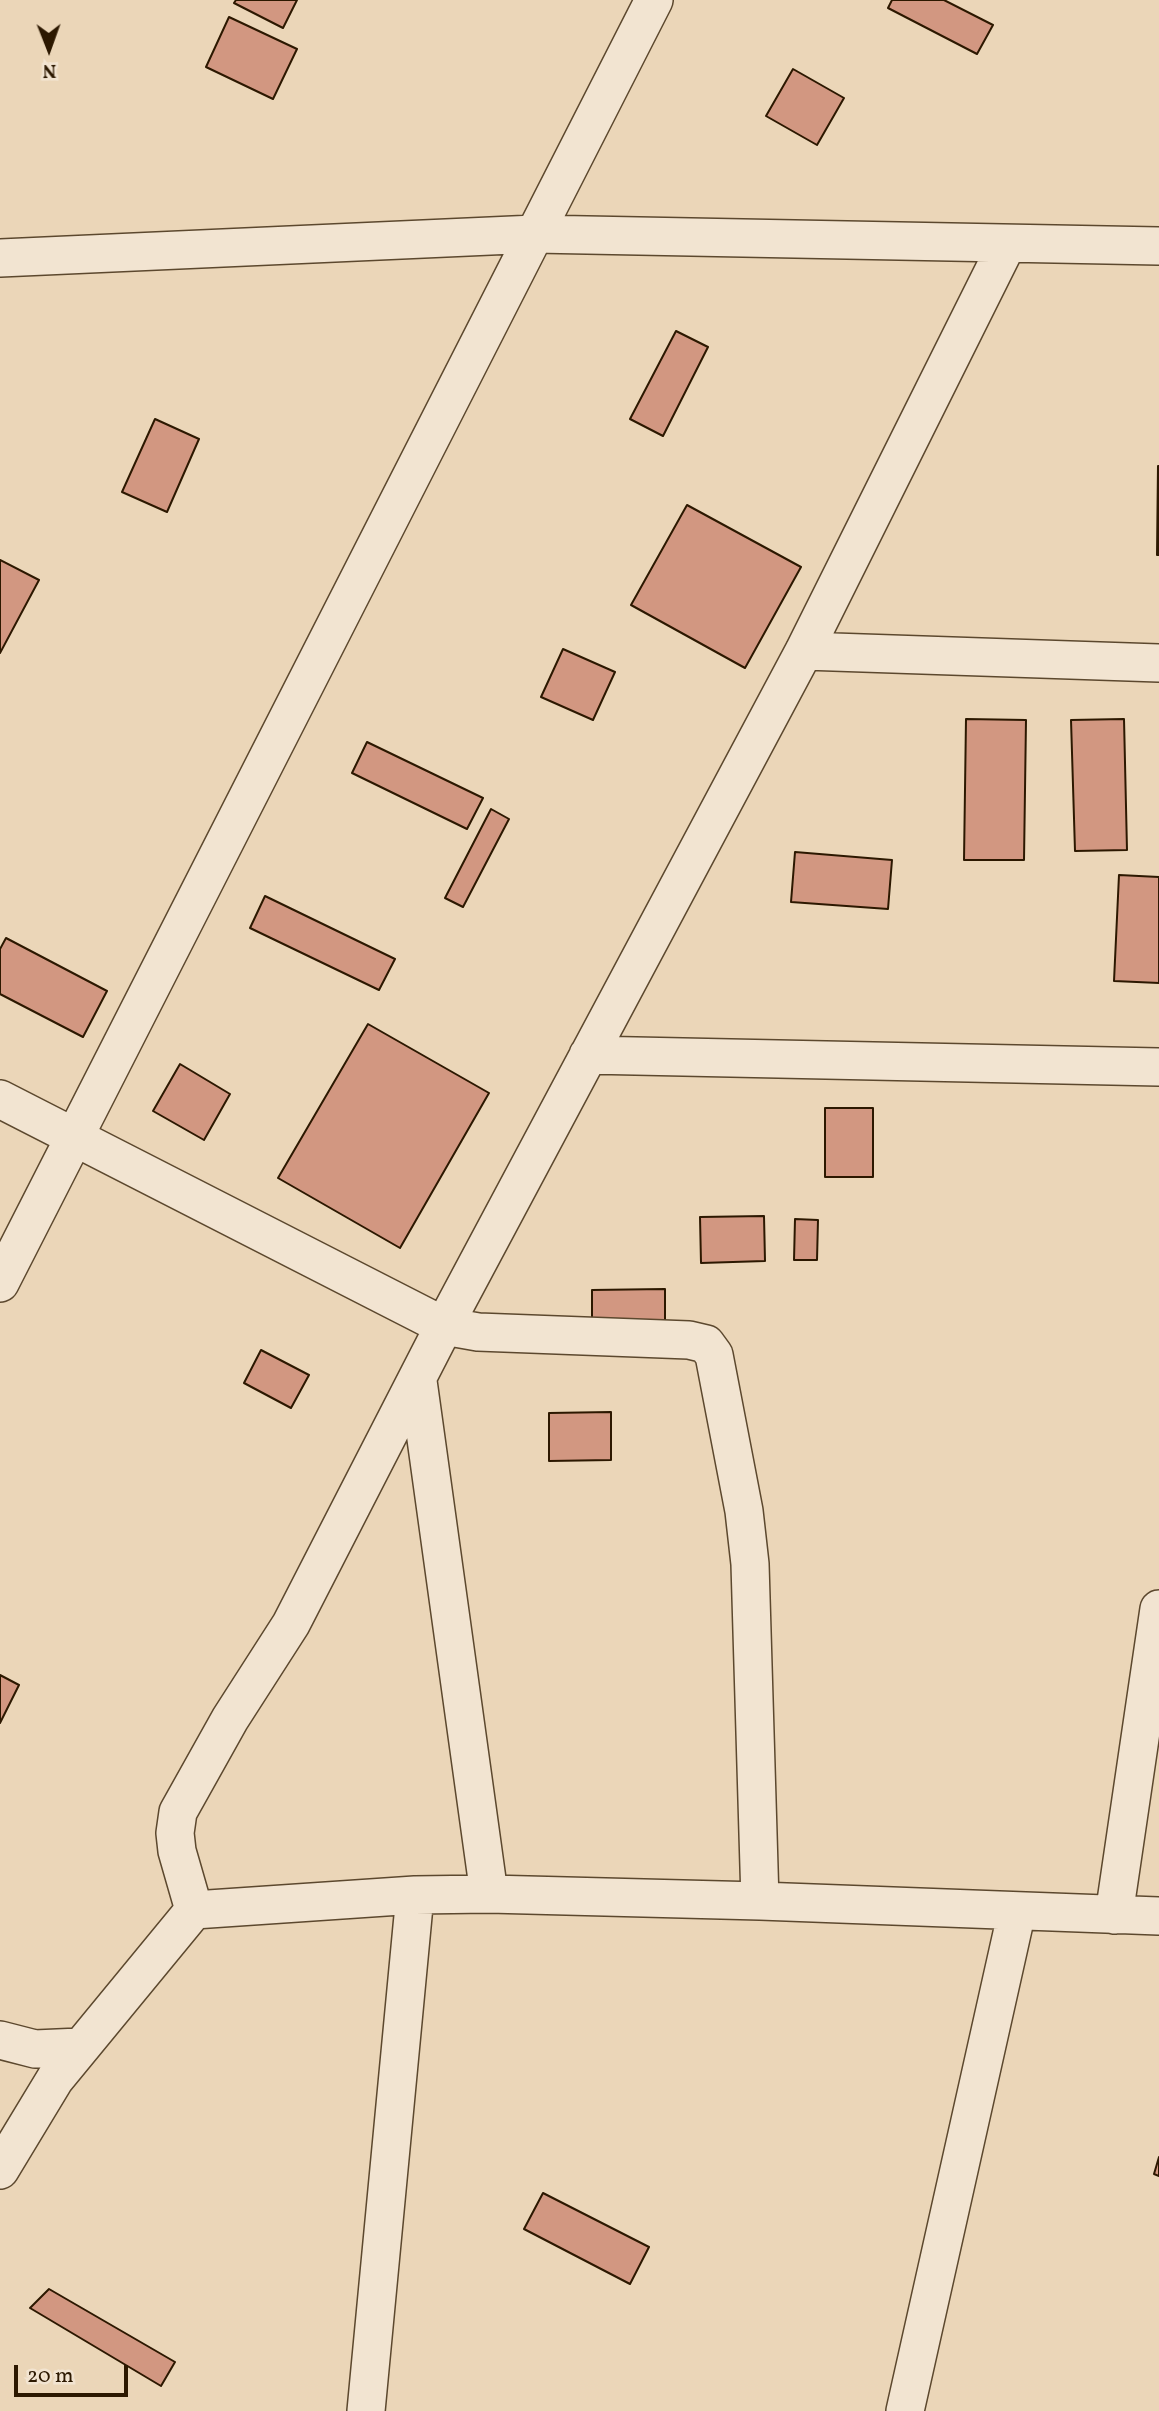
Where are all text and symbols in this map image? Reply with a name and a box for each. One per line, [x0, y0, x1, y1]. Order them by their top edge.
north arrow [14, 14, 84, 84]
text: N [42, 57, 56, 83]
scale bar [18, 2352, 131, 2396]
text: 20 m [27, 2362, 73, 2391]

